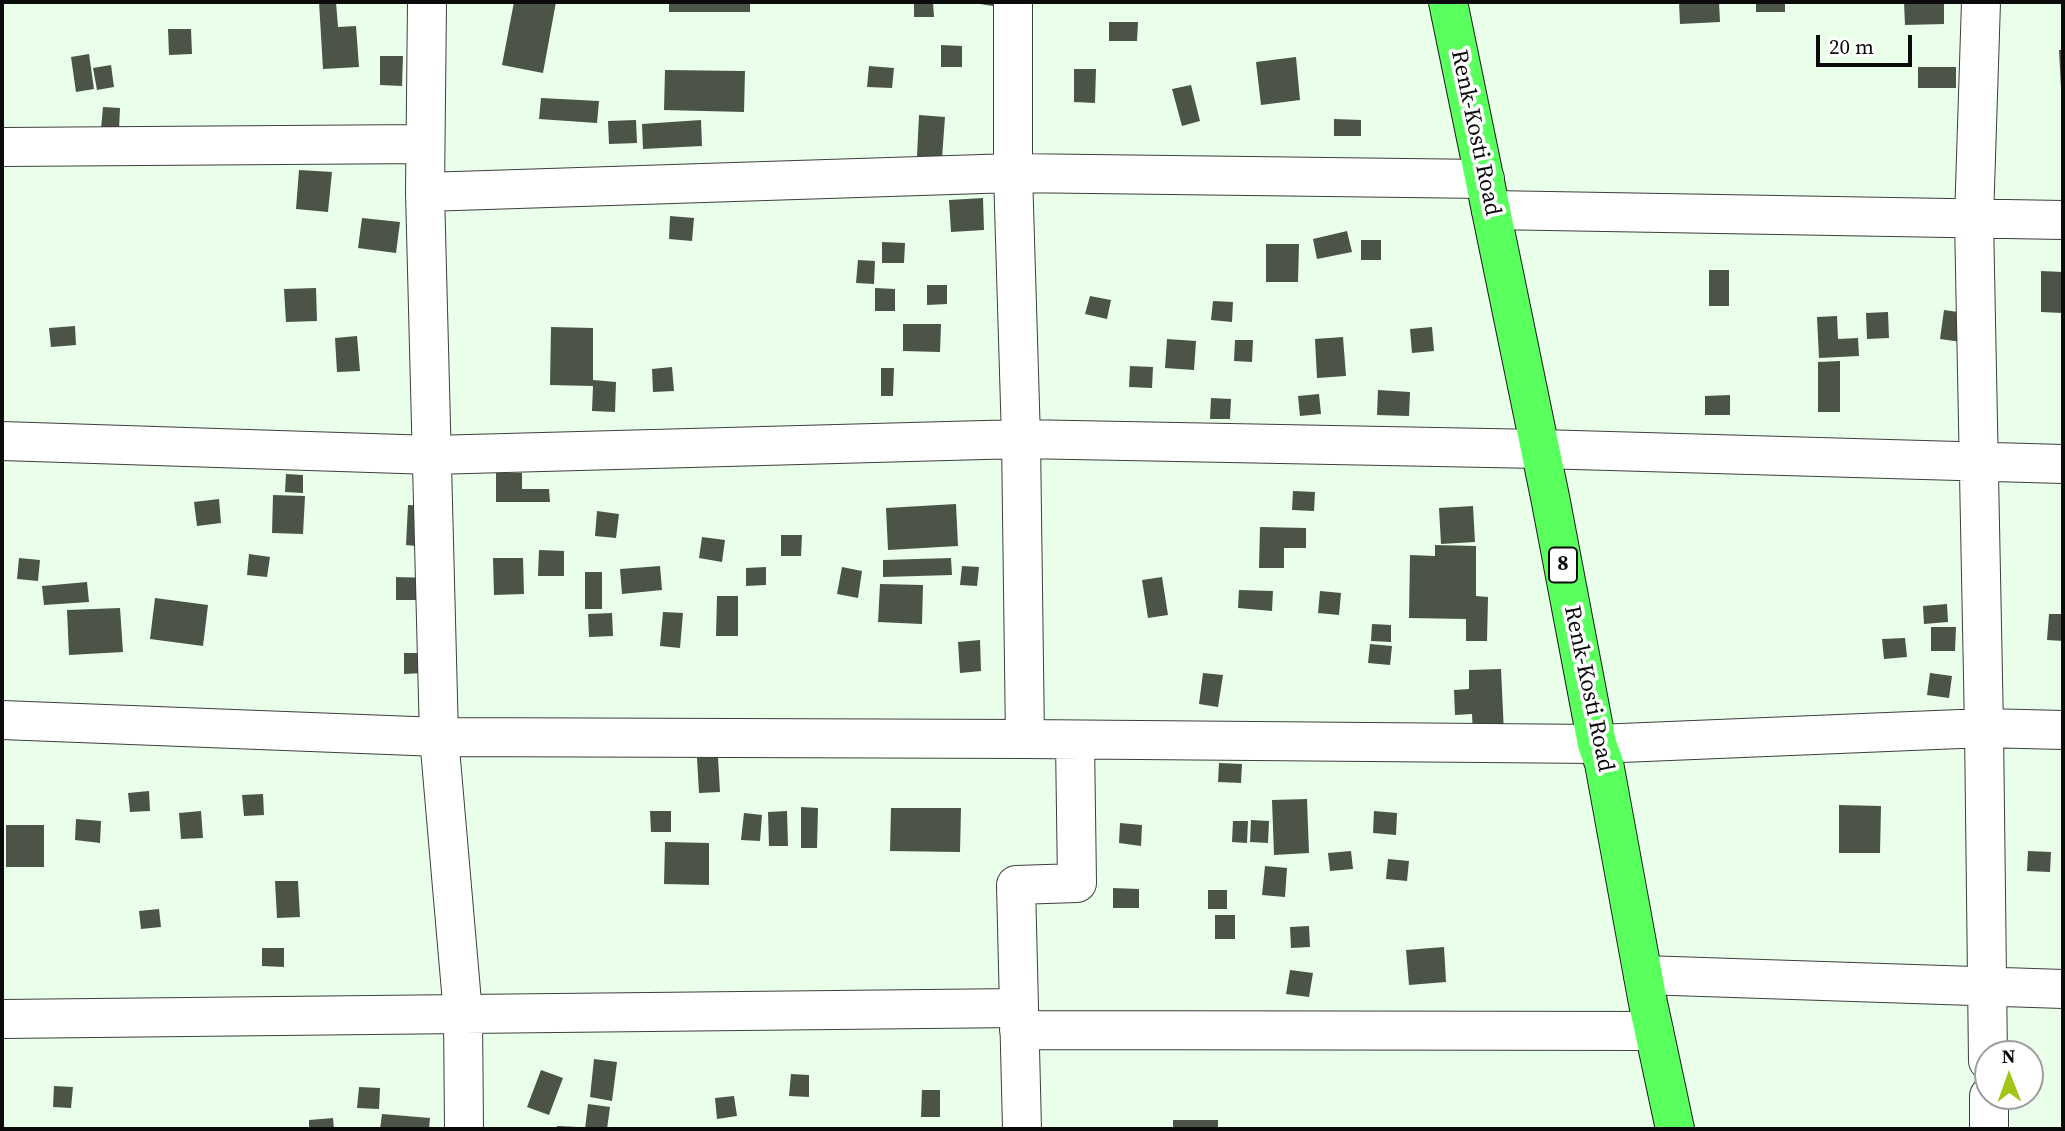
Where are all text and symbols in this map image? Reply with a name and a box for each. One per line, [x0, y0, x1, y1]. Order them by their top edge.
scale bar [1820, 21, 1916, 65]
text: 20 m [1829, 32, 1874, 61]
street label: Renk-Kosti Road [1444, 47, 1506, 219]
road number: 8 [1549, 548, 1577, 582]
street label: Renk-Kosti Road [1557, 603, 1619, 775]
north arrow [1974, 1040, 2044, 1110]
text: N [2002, 1043, 2016, 1069]

